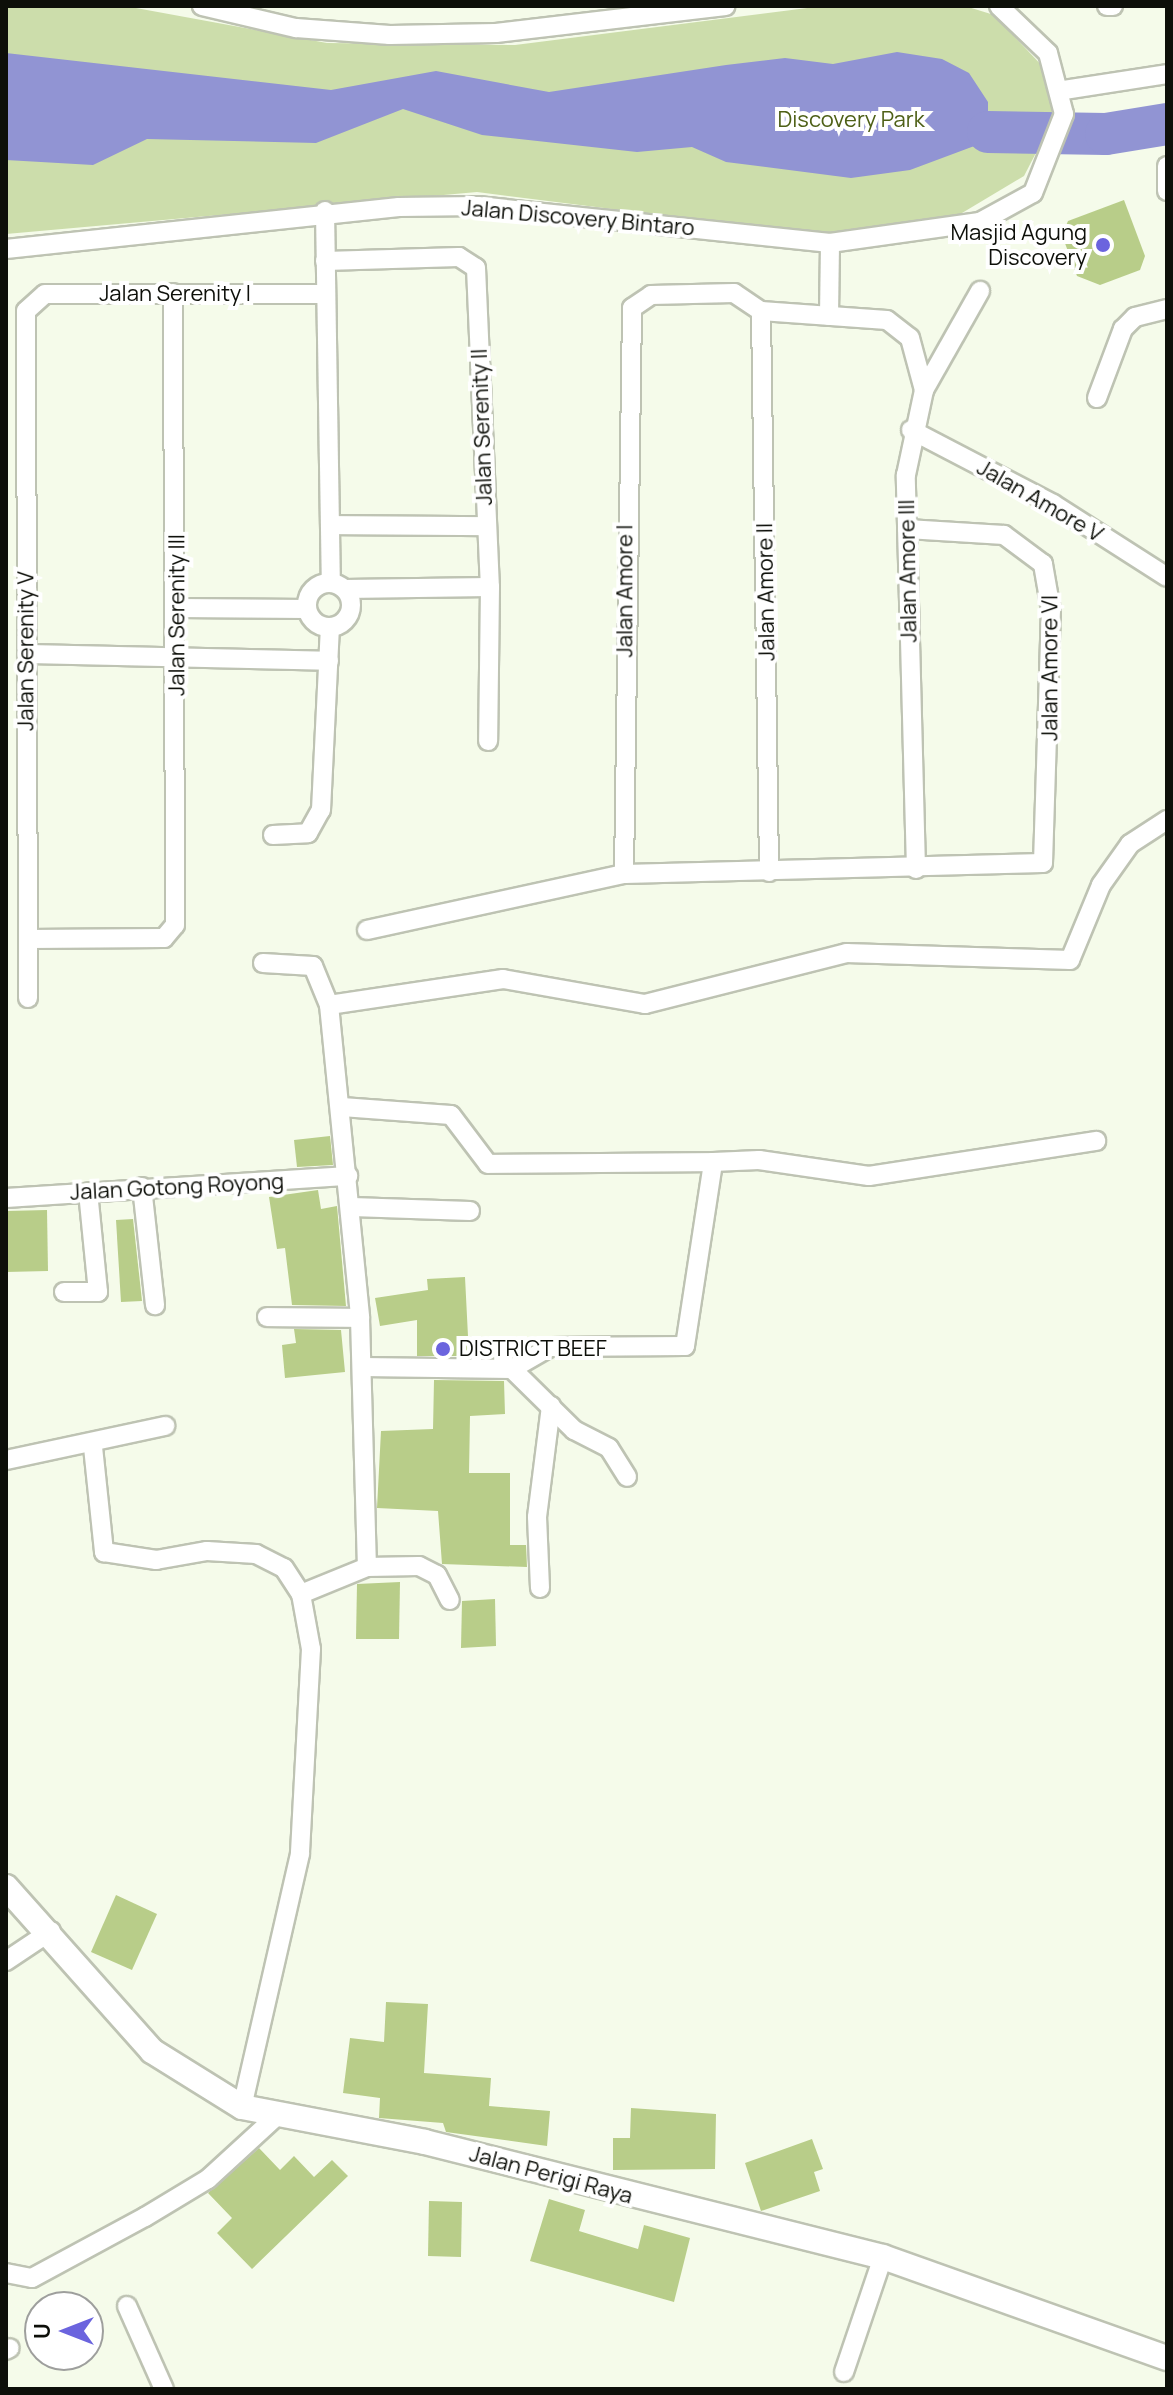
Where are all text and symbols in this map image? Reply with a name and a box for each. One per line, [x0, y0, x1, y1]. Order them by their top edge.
park label: Discovery Park [777, 107, 925, 133]
street label: Jalan Discovery Bintaro [460, 195, 696, 241]
place label: Masjid Agung Discovery [951, 219, 1087, 270]
marker: Masjid Agung Discovery [1094, 236, 1112, 254]
street label: Jalan Serenity I [99, 281, 251, 307]
street label: Jalan Serenity II [466, 348, 498, 506]
street label: Jalan Amore V [972, 454, 1108, 548]
street label: Jalan Amore III [894, 499, 922, 643]
street label: Jalan Amore II [752, 523, 780, 661]
street label: Jalan Amore I [612, 525, 638, 657]
street label: Jalan Serenity III [164, 534, 190, 696]
street label: Jalan Serenity V [13, 571, 39, 731]
street label: Jalan Amore VI [1037, 595, 1063, 741]
street label: Jalan Gotong Royong [69, 1168, 285, 1206]
place label: DISTRICT BEEF [459, 1336, 608, 1362]
marker: DISTRICT BEEF [434, 1340, 452, 1358]
street label: Jalan Perigi Raya [467, 2141, 635, 2209]
north arrow [24, 2291, 104, 2371]
text: U [27, 2323, 57, 2339]

